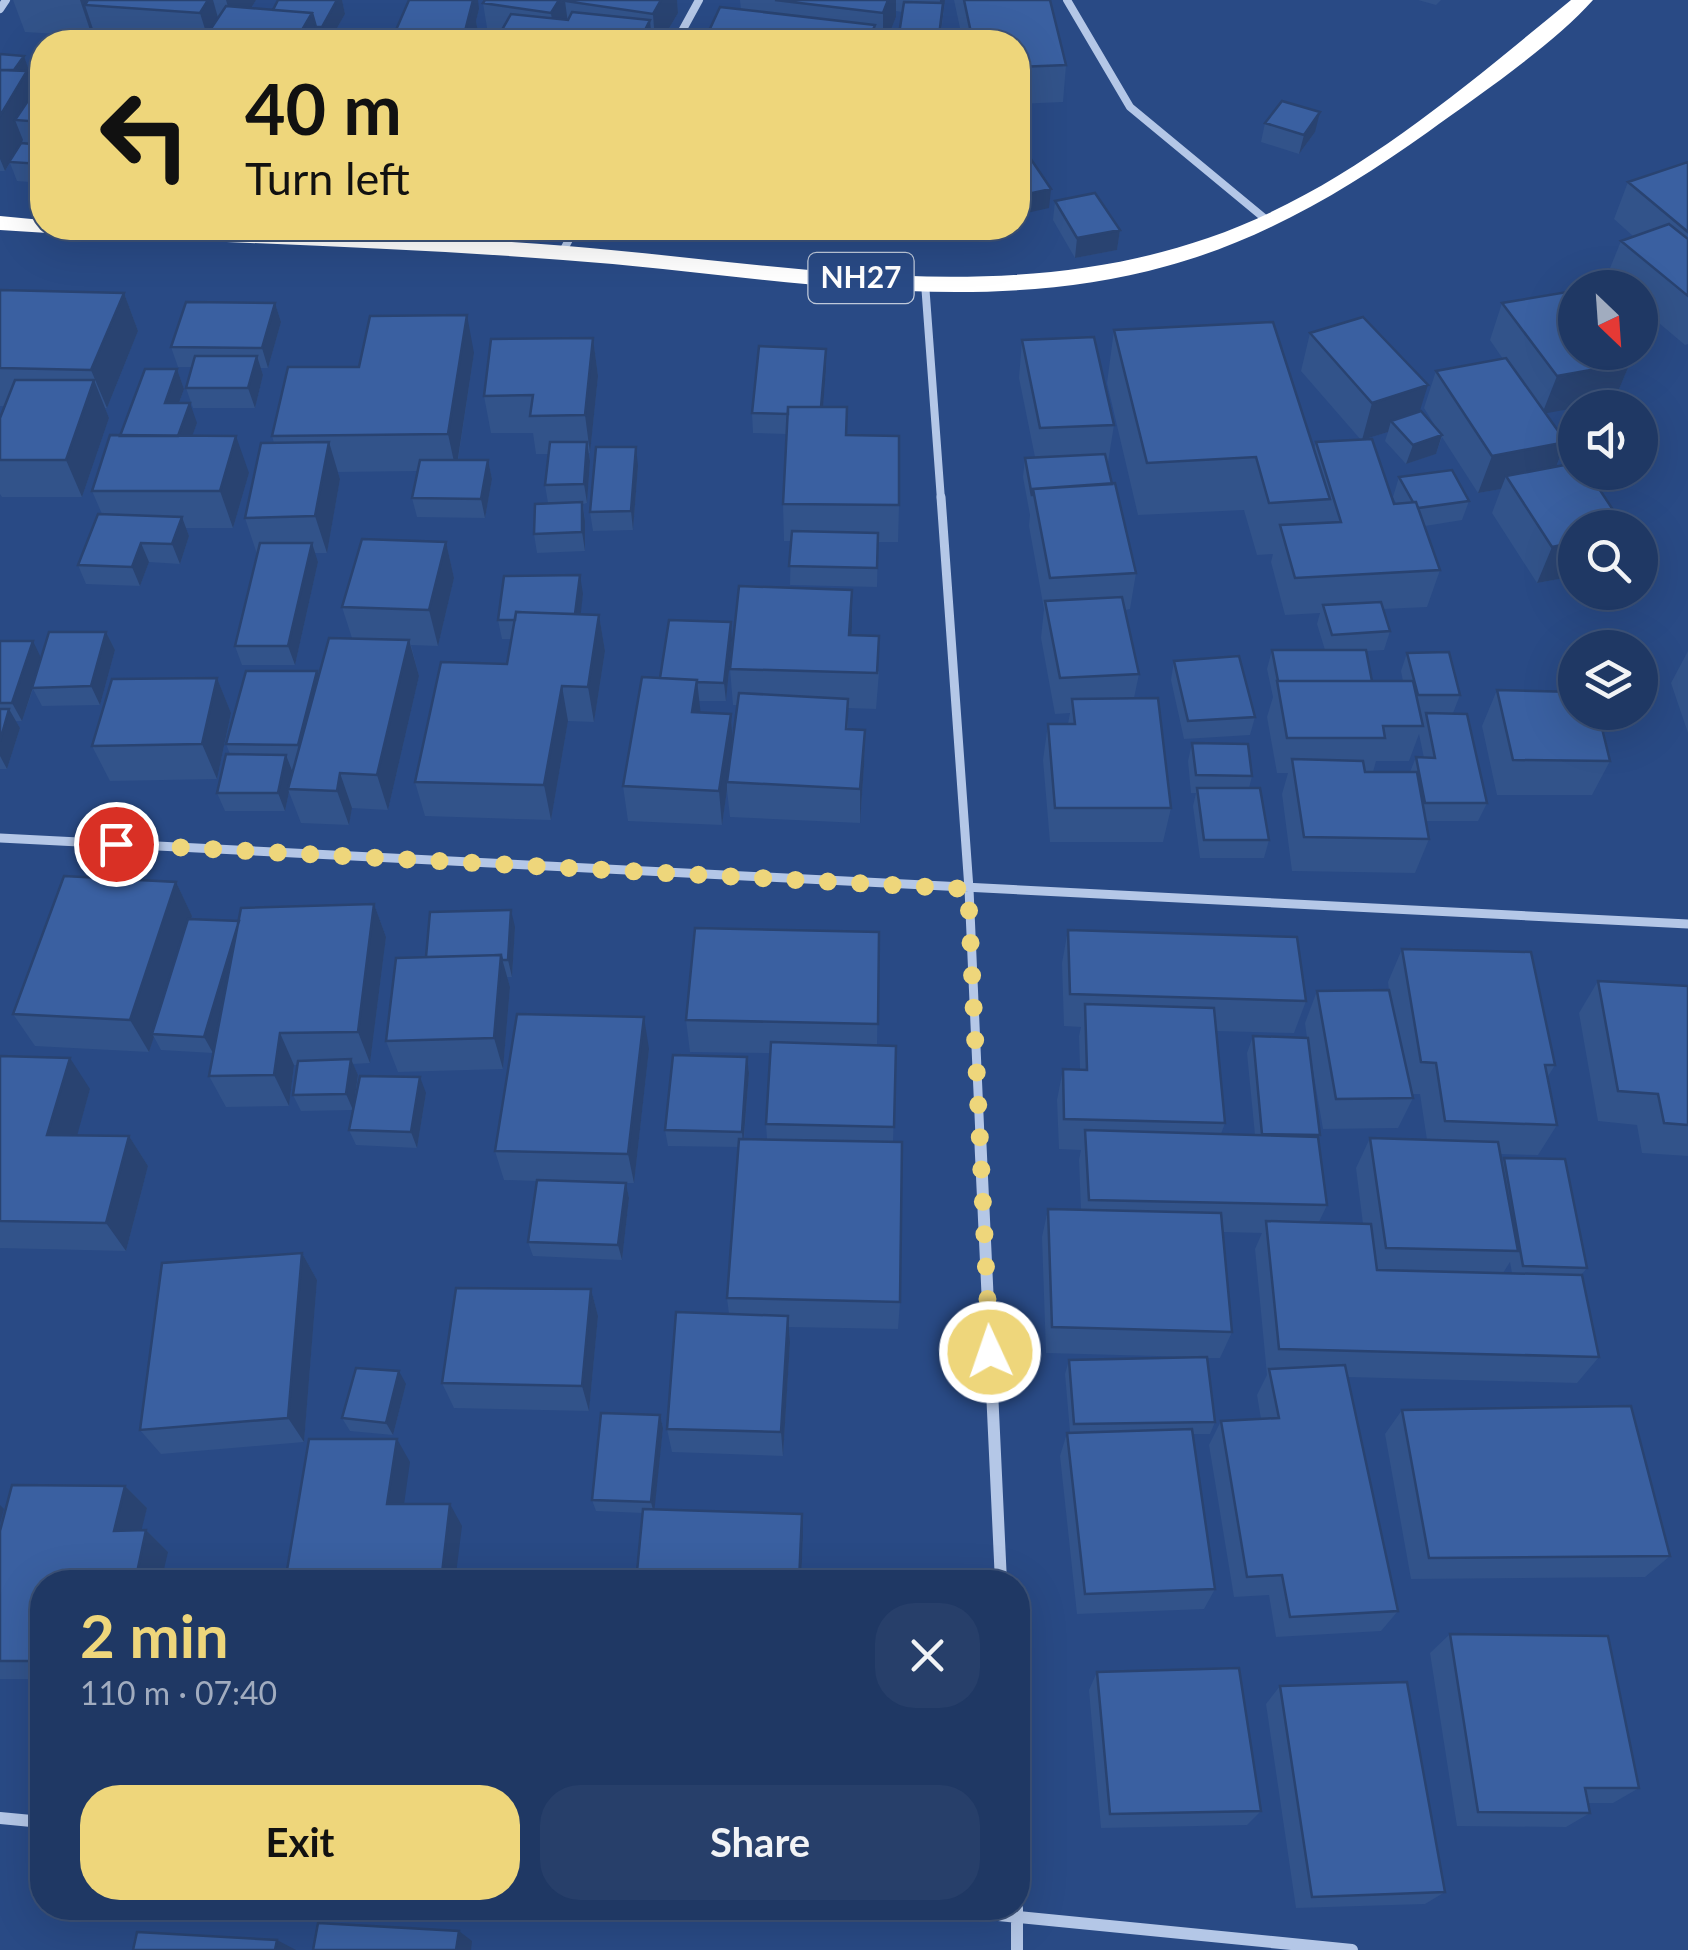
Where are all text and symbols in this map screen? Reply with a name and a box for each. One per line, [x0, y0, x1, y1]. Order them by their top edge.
text: 40 m [245, 66, 402, 150]
icon: left [80, 70, 210, 200]
text: Turn left [245, 151, 410, 205]
road number: NH27 [808, 253, 914, 303]
north arrow [1558, 270, 1658, 370]
map controls [1558, 270, 1658, 730]
button: sound [1558, 390, 1658, 490]
button: search [1558, 510, 1658, 610]
button: layers [1558, 630, 1658, 730]
pin [74, 802, 159, 887]
icon: arrive [89, 817, 144, 872]
position arrow [938, 1300, 1042, 1404]
text: 2 min [80, 1599, 229, 1671]
button: close [875, 1603, 980, 1708]
text: 110 m · 07:40 [80, 1673, 277, 1712]
button: Exit [80, 1785, 520, 1900]
button: Share [540, 1785, 980, 1900]

